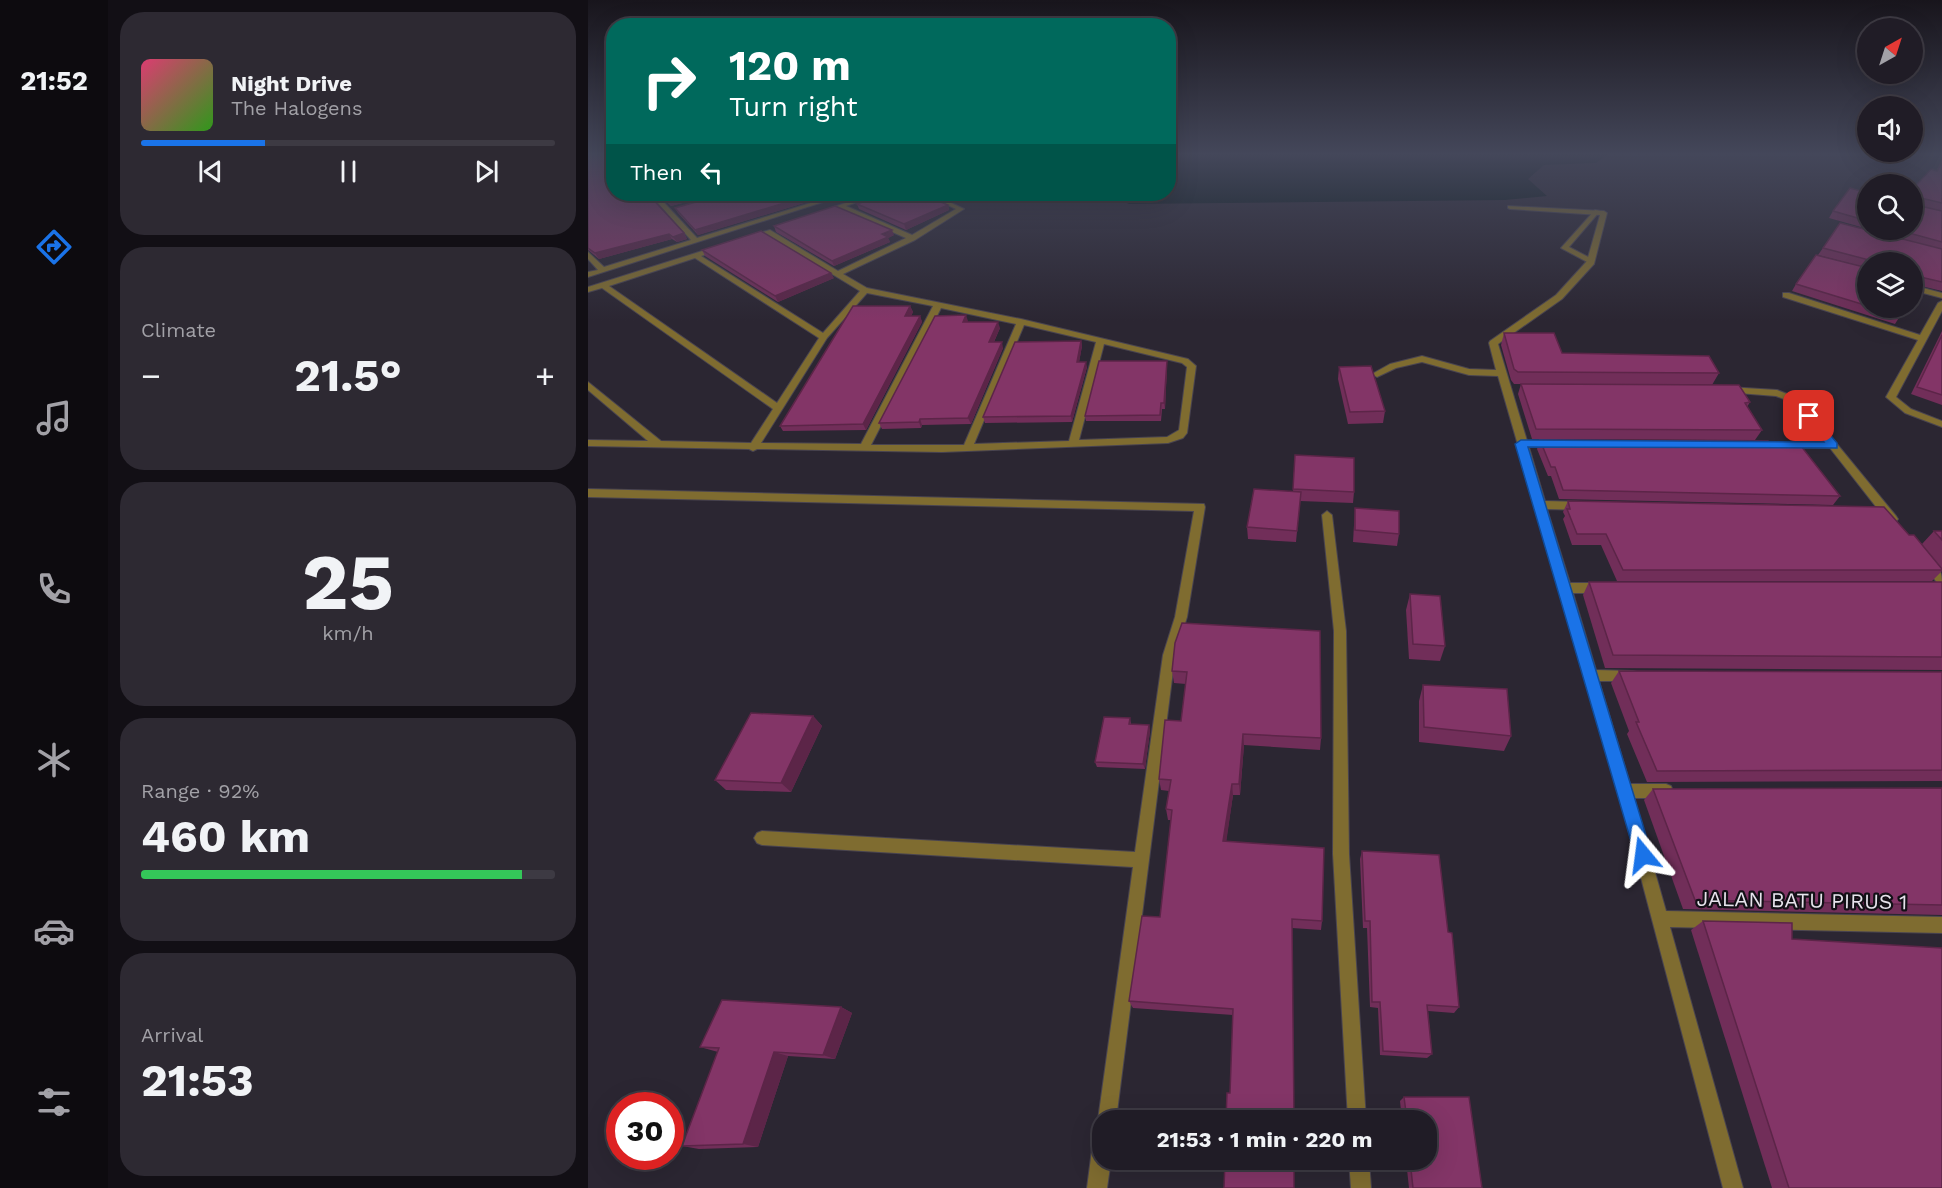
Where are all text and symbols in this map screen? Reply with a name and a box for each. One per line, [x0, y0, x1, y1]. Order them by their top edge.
north arrow [1857, 18, 1923, 84]
map controls [1857, 18, 1923, 318]
text: 120 m [729, 41, 851, 90]
icon: right [630, 42, 708, 120]
text: 21:52 [20, 65, 88, 97]
text: Night Drive [231, 71, 352, 96]
text: Turn right [729, 91, 858, 123]
text: The Halogens [231, 96, 363, 120]
button: sound [1857, 96, 1923, 162]
icon: previous [194, 155, 227, 188]
icon: pause [332, 155, 365, 188]
icon: next [470, 155, 503, 188]
icon: left [695, 156, 728, 189]
text: Then [630, 160, 683, 185]
button: search [1857, 174, 1923, 240]
icon: directions [33, 226, 75, 268]
button: layers [1857, 252, 1923, 318]
text: Climate [141, 318, 216, 342]
text: 21.5° [294, 349, 402, 402]
text: − [141, 356, 161, 395]
text: + [535, 356, 555, 395]
pin [1783, 390, 1834, 441]
icon: music [33, 397, 75, 439]
icon: arrive [1792, 399, 1825, 432]
text: 25 [302, 536, 394, 628]
icon: phone [33, 568, 75, 610]
text: km/h [322, 621, 374, 645]
icon: climate [33, 739, 75, 781]
text: Range · 92% [141, 779, 259, 803]
text: 460 km [141, 810, 310, 863]
position arrow [1611, 823, 1675, 887]
street label: JALAN BATU PIRUS 1 [1696, 886, 1908, 914]
icon: car [33, 910, 75, 952]
text: Arrival [141, 1023, 203, 1047]
text: 21:53 [141, 1054, 254, 1107]
icon: filters [33, 1081, 75, 1123]
speed limit sign: 30 [606, 1092, 684, 1170]
text: 21:53 · 1 min · 220 m [1156, 1127, 1373, 1152]

